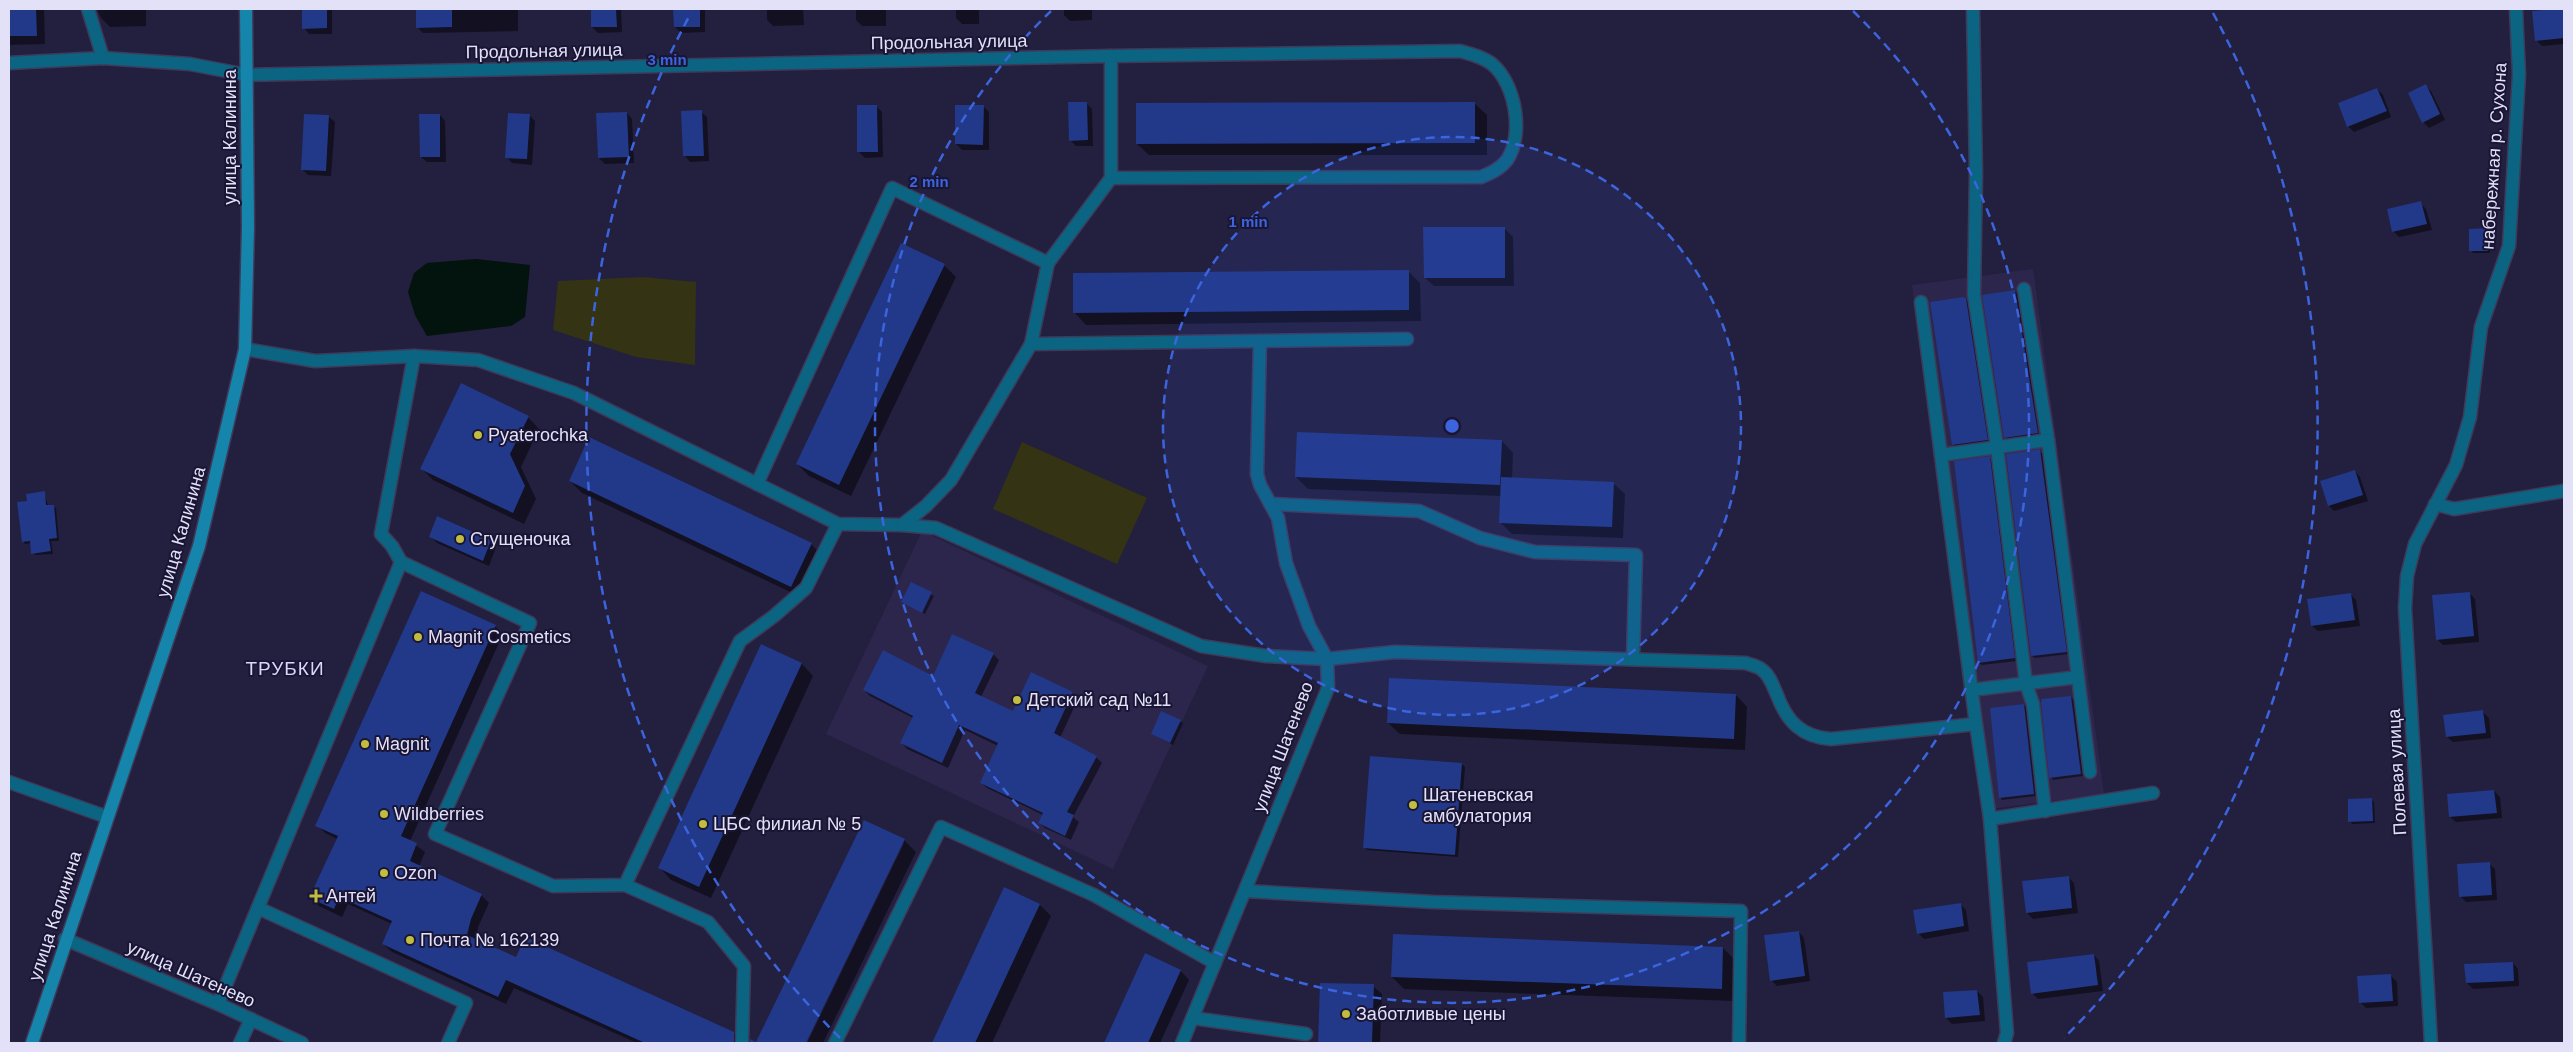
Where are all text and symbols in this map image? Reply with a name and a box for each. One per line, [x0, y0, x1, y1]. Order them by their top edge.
street label: Продольная улица [870, 31, 1029, 53]
street label: Продольная улица [465, 40, 624, 62]
text: 3 min [647, 51, 687, 68]
street label: набережная р. Сухона [2477, 61, 2511, 250]
street label: улица Калинина [220, 68, 240, 205]
text: 2 min [909, 173, 949, 190]
text: 1 min [1228, 213, 1268, 230]
centre of rings [1443, 417, 1461, 435]
place label: Pyaterochka [488, 425, 589, 445]
marker: Pyaterochka [472, 429, 484, 441]
street label: улица Калинина [153, 463, 210, 600]
place label: Сгущеночка [470, 529, 571, 549]
marker: Сгущеночка [454, 533, 466, 545]
place label: Magnit Cosmetics [428, 627, 571, 647]
marker: Magnit Cosmetics [412, 631, 424, 643]
district label: ТРУБКИ [245, 658, 325, 679]
street label: улица Шатенево [1249, 679, 1317, 815]
place label: Детский сад №11 [1027, 690, 1171, 710]
marker: Детский сад №11 [1011, 694, 1023, 706]
street label: Полевая улица [2384, 707, 2410, 836]
place label: Magnit [375, 734, 429, 754]
marker: Magnit [359, 738, 371, 750]
place label: Шатеневская амбулатория [1423, 785, 1534, 826]
marker: Шатеневская амбулатория [1407, 799, 1419, 811]
place label: Wildberries [394, 804, 484, 824]
marker: Wildberries [378, 808, 390, 820]
place label: ЦБС филиал № 5 [713, 814, 861, 834]
marker: ЦБС филиал № 5 [697, 818, 709, 830]
street label: улица Калинина [25, 848, 86, 984]
place label: Ozon [394, 863, 437, 883]
marker: Ozon [378, 867, 390, 879]
place label: Антей [326, 886, 376, 906]
marker: Антей [310, 890, 322, 902]
place label: Почта № 162139 [420, 930, 559, 950]
marker: Почта № 162139 [404, 934, 416, 946]
street label: улица Шатенево [124, 937, 258, 1011]
place label: Заботливые цены [1356, 1004, 1506, 1024]
marker: Заботливые цены [1340, 1008, 1352, 1020]

